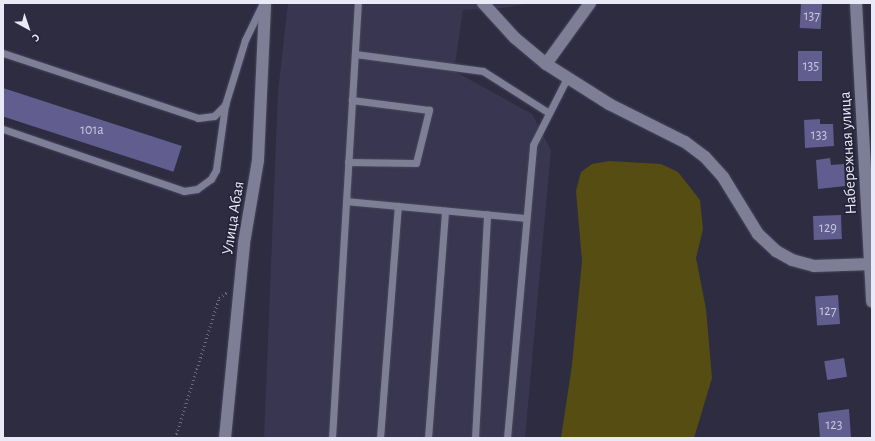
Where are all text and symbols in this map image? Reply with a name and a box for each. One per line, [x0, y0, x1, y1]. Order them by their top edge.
north arrow [8, 8, 48, 48]
house number: 137 [804, 8, 820, 24]
text: С [30, 31, 42, 44]
house number: 135 [803, 58, 819, 74]
street label: Набережная улица [835, 91, 861, 215]
house number: 101а [80, 122, 104, 138]
house number: 133 [811, 127, 827, 143]
street label: Улица Абая [218, 180, 248, 256]
house number: 129 [819, 220, 837, 236]
house number: 127 [819, 303, 837, 319]
house number: 123 [826, 417, 842, 433]

